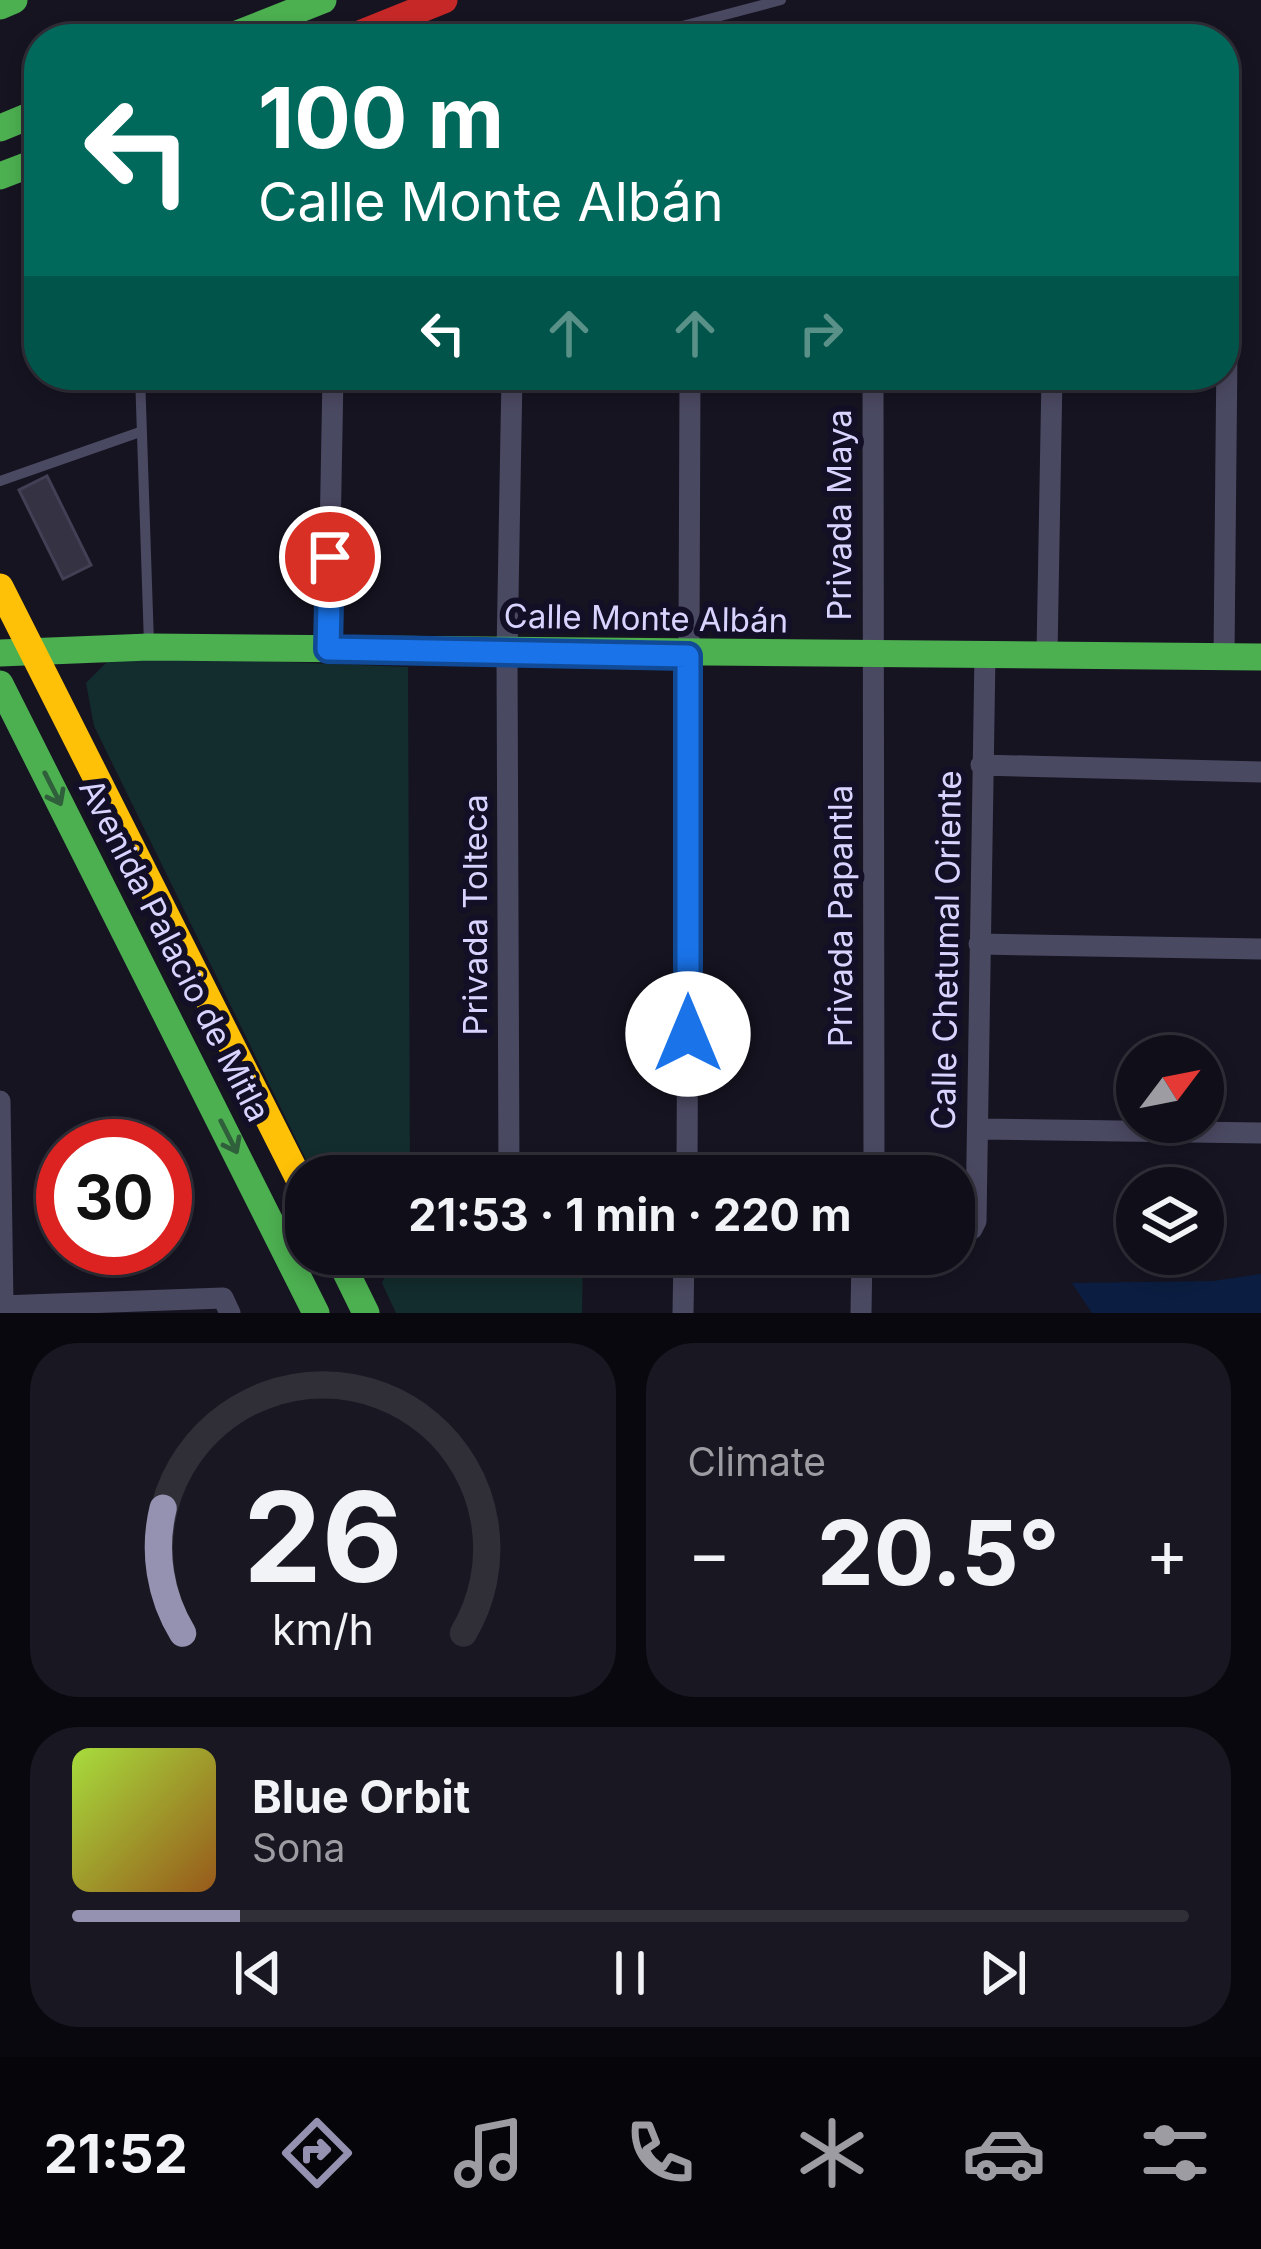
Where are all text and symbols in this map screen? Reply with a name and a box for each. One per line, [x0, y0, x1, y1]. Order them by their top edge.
text: 100 m [258, 67, 504, 168]
icon: left [60, 72, 216, 228]
text: Calle Monte Albán [258, 169, 724, 234]
icon: left [410, 300, 476, 366]
icon: ahead [536, 300, 602, 366]
icon: ahead [662, 300, 728, 366]
icon: right [788, 300, 854, 366]
street label: Privada Maya [819, 409, 859, 621]
pin [279, 506, 381, 608]
icon: arrive [297, 524, 363, 590]
street label: Calle Monte Albán [503, 596, 789, 640]
street label: Calle Chetumal Oriente [923, 770, 969, 1130]
one-way arrow [42, 771, 65, 806]
street label: Avenida Palacio de Mitla [71, 772, 279, 1128]
street label: Privada Papantla [820, 785, 860, 1047]
street label: Privada Tolteca [455, 794, 495, 1036]
position arrow [625, 971, 751, 1097]
north arrow [1116, 1035, 1224, 1143]
map controls [1116, 1035, 1224, 1275]
speed limit sign: 30 [36, 1119, 192, 1275]
one-way arrow [218, 1119, 241, 1154]
button: layers [1116, 1167, 1224, 1275]
text: 21:53 · 1 min · 220 m [408, 1187, 852, 1242]
text: Climate [688, 1438, 826, 1485]
text: 26 [243, 1461, 403, 1612]
text: 20.5° [817, 1498, 1060, 1607]
text: − [688, 1513, 731, 1593]
text: + [1145, 1513, 1189, 1593]
text: km/h [272, 1603, 374, 1655]
text: Blue Orbit [252, 1769, 470, 1824]
text: Sona [252, 1824, 345, 1871]
icon: previous [225, 1940, 291, 2006]
icon: pause [597, 1940, 663, 2006]
icon: next [970, 1940, 1036, 2006]
icon: directions [275, 2111, 359, 2195]
icon: music [447, 2111, 531, 2195]
icon: phone [618, 2111, 702, 2195]
icon: climate [790, 2111, 874, 2195]
icon: car [962, 2111, 1046, 2195]
icon: filters [1133, 2111, 1217, 2195]
text: 21:52 [44, 2121, 188, 2186]

